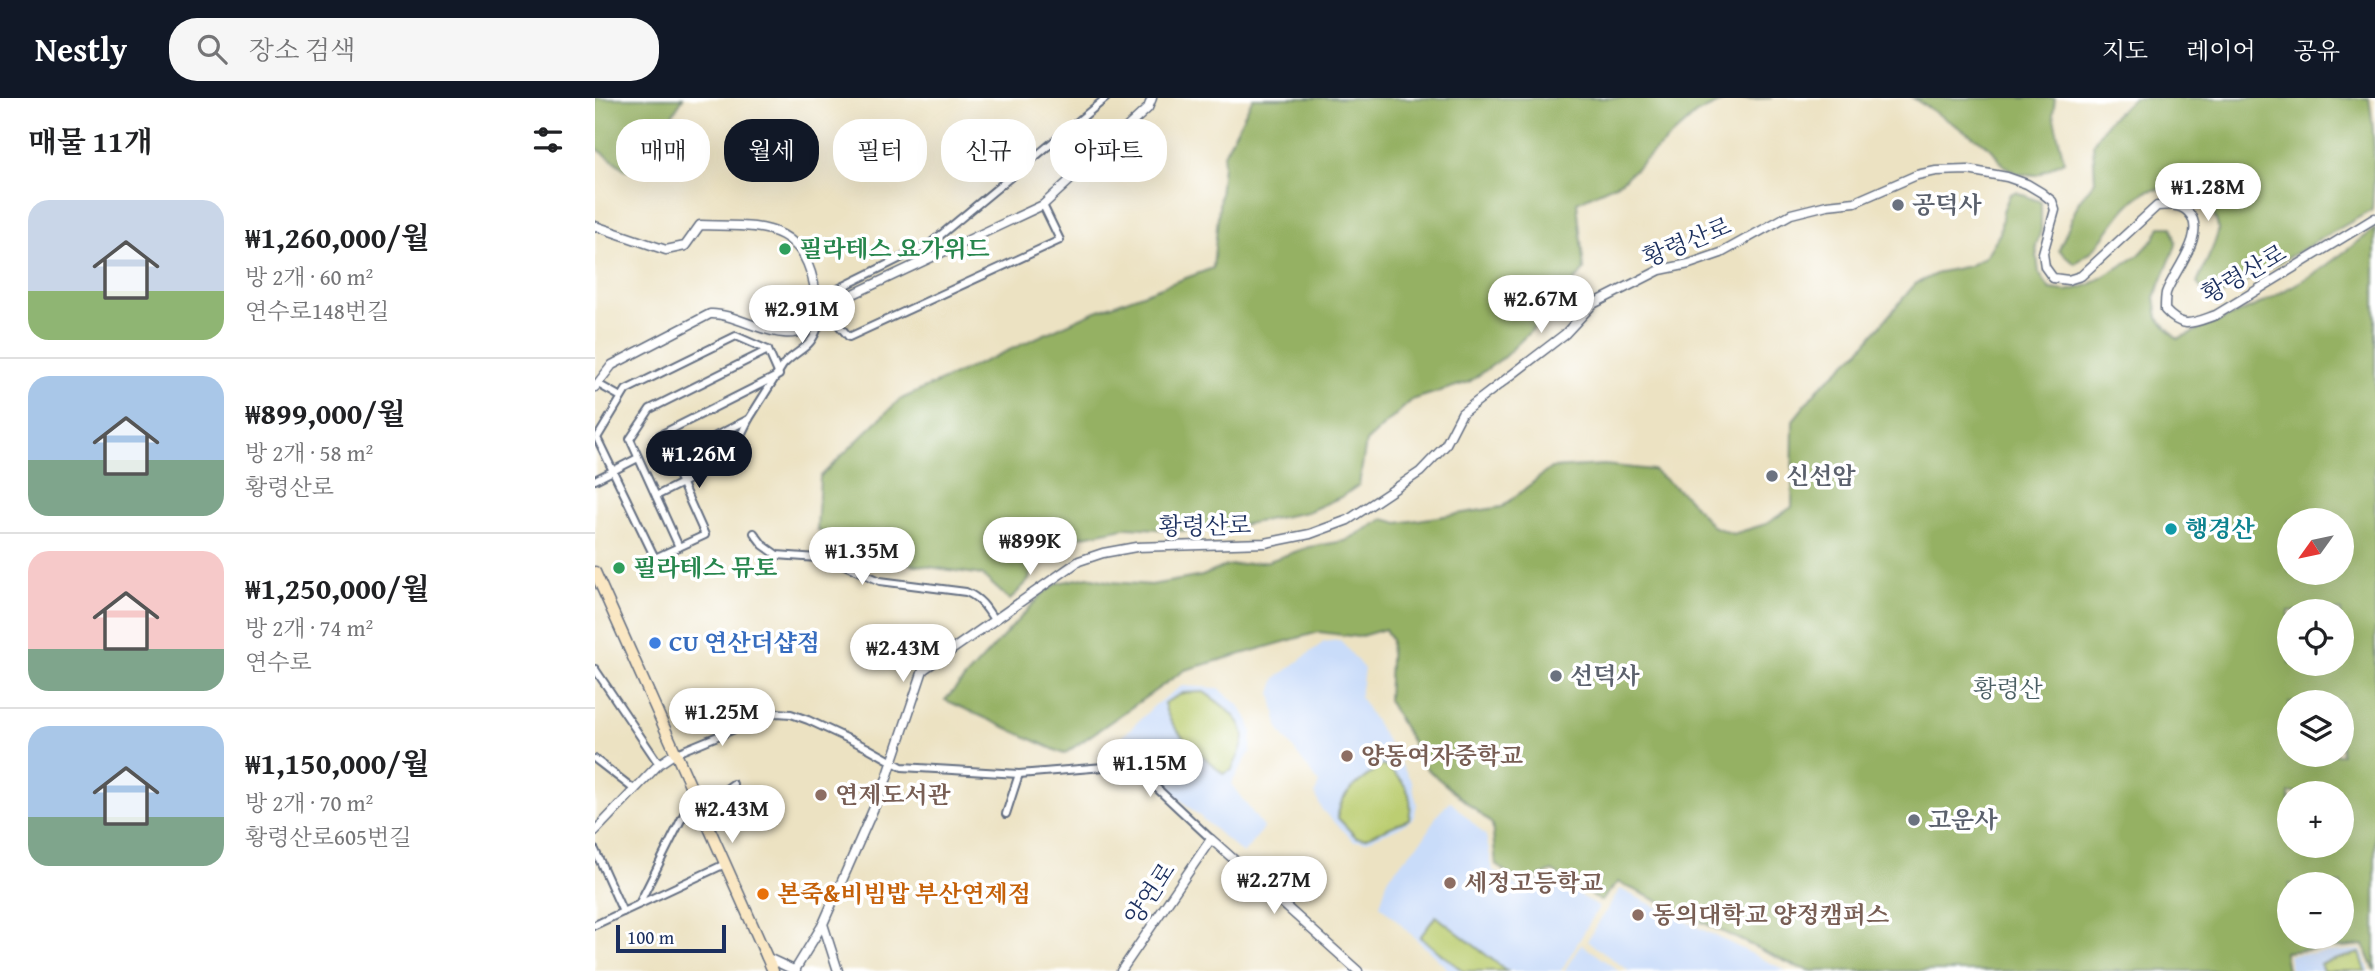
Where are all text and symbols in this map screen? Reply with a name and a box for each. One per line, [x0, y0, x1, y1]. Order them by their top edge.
search box [169, 18, 659, 81]
text: Nestly [35, 25, 127, 73]
icon: search [193, 30, 231, 68]
text: 장소 검색 [249, 30, 355, 69]
text: 지도 [2102, 33, 2148, 68]
text: 레이어 [2186, 33, 2256, 68]
text: 공유 [2294, 33, 2340, 68]
text: 매물 11개 [28, 119, 153, 163]
chip: 매매 [616, 119, 710, 182]
chip: 월세 [724, 119, 819, 182]
chip: 필터 [833, 119, 927, 182]
chip: 신규 [941, 119, 1036, 182]
chip: 아파트 [1050, 119, 1167, 182]
icon: filters [529, 121, 567, 159]
pin: ₩1.28M [2151, 164, 2265, 223]
text: ₩1.28M [2171, 169, 2245, 202]
place label: 공덕사 [1912, 187, 1982, 222]
marker: 공덕사 [1890, 197, 1906, 213]
street label: 황령산로 [1637, 208, 1736, 275]
text: ₩1,260,000/월 [245, 215, 430, 259]
icon: home [84, 228, 168, 312]
place label: 필라테스 요가위드 [799, 231, 990, 266]
street label: 황령산로 [2195, 235, 2293, 312]
marker: 필라테스 요가위드 [777, 241, 793, 257]
text: 방 2개 · 60 m² [245, 260, 373, 293]
pin: ₩2.67M [1484, 275, 1598, 335]
text: ₩2.67M [1504, 281, 1578, 314]
pin: ₩2.91M [745, 286, 859, 345]
text: ₩2.91M [765, 291, 839, 324]
text: 연수로148번길 [245, 294, 389, 327]
text: ₩899,000/월 [245, 391, 406, 435]
icon: home [84, 404, 168, 488]
pin: ₩1.26M [642, 430, 756, 490]
text: 방 2개 · 58 m² [245, 436, 373, 469]
text: ₩1.26M [662, 436, 736, 469]
place label: 신선암 [1786, 458, 1856, 493]
marker: 신선암 [1764, 468, 1780, 484]
text: 황령산로 [245, 470, 334, 503]
street label: 황령산로 [1158, 507, 1252, 544]
north arrow [2277, 508, 2354, 584]
map controls [2277, 508, 2354, 949]
place label: 행경산 [2185, 511, 2255, 546]
pin: ₩899K [981, 518, 1079, 577]
marker: 행경산 [2163, 521, 2179, 537]
text: ₩899K [999, 523, 1061, 556]
pin: ₩1.35M [805, 528, 919, 587]
text: ₩1.35M [825, 533, 899, 566]
place label: 필라테스 뮤토 [633, 550, 777, 585]
marker: 필라테스 뮤토 [611, 560, 627, 576]
text: ₩1,250,000/월 [245, 566, 430, 610]
icon: home [84, 579, 168, 663]
button: locate [2277, 599, 2354, 676]
text: 방 2개 · 74 m² [245, 611, 373, 644]
pin: ₩2.43M [846, 624, 960, 684]
place label: CU 연산더샵점 [669, 625, 820, 660]
text: ₩2.43M [866, 630, 940, 663]
marker: CU 연산더샵점 [647, 635, 663, 651]
text: 연수로 [245, 645, 312, 678]
place label: 선덕사 [1570, 658, 1640, 693]
marker: 선덕사 [1548, 668, 1564, 684]
park label: 황령산 [1973, 671, 2044, 706]
pin: ₩1.25M [665, 688, 779, 748]
button: layers [2277, 690, 2354, 767]
text: ₩1.25M [685, 694, 759, 727]
place label: 양동여자중학교 [1361, 738, 1523, 773]
pin: ₩1.15M [1093, 740, 1207, 799]
text: ₩1,150,000/월 [245, 741, 430, 785]
text: ₩1.15M [1113, 745, 1187, 778]
marker: 양동여자중학교 [1339, 748, 1355, 764]
icon: home [84, 754, 168, 838]
place label: 연제도서관 [835, 777, 951, 812]
button: + [2277, 781, 2354, 858]
text: 방 2개 · 70 m² [245, 786, 373, 819]
pin: ₩2.43M [675, 786, 789, 845]
marker: 연제도서관 [813, 787, 829, 803]
text: ₩2.43M [695, 791, 769, 824]
place label: 고운사 [1928, 802, 1998, 837]
marker: 고운사 [1906, 812, 1922, 828]
text: 황령산로605번길 [245, 820, 412, 853]
street label: 양연로 [1116, 855, 1184, 932]
pin: ₩2.27M [1217, 856, 1331, 916]
text: ₩2.27M [1237, 862, 1311, 895]
place label: 세정고등학교 [1464, 865, 1603, 900]
button: − [2277, 872, 2354, 949]
marker: 세정고등학교 [1442, 875, 1458, 891]
place label: 본죽&비빔밥 부산연제점 [777, 876, 1031, 911]
marker: 본죽&비빔밥 부산연제점 [755, 886, 771, 902]
place label: 동의대학교 양정캠퍼스 [1652, 897, 1889, 932]
marker: 동의대학교 양정캠퍼스 [1630, 907, 1646, 923]
scale bar [616, 922, 726, 954]
text: 100 m [627, 923, 674, 951]

